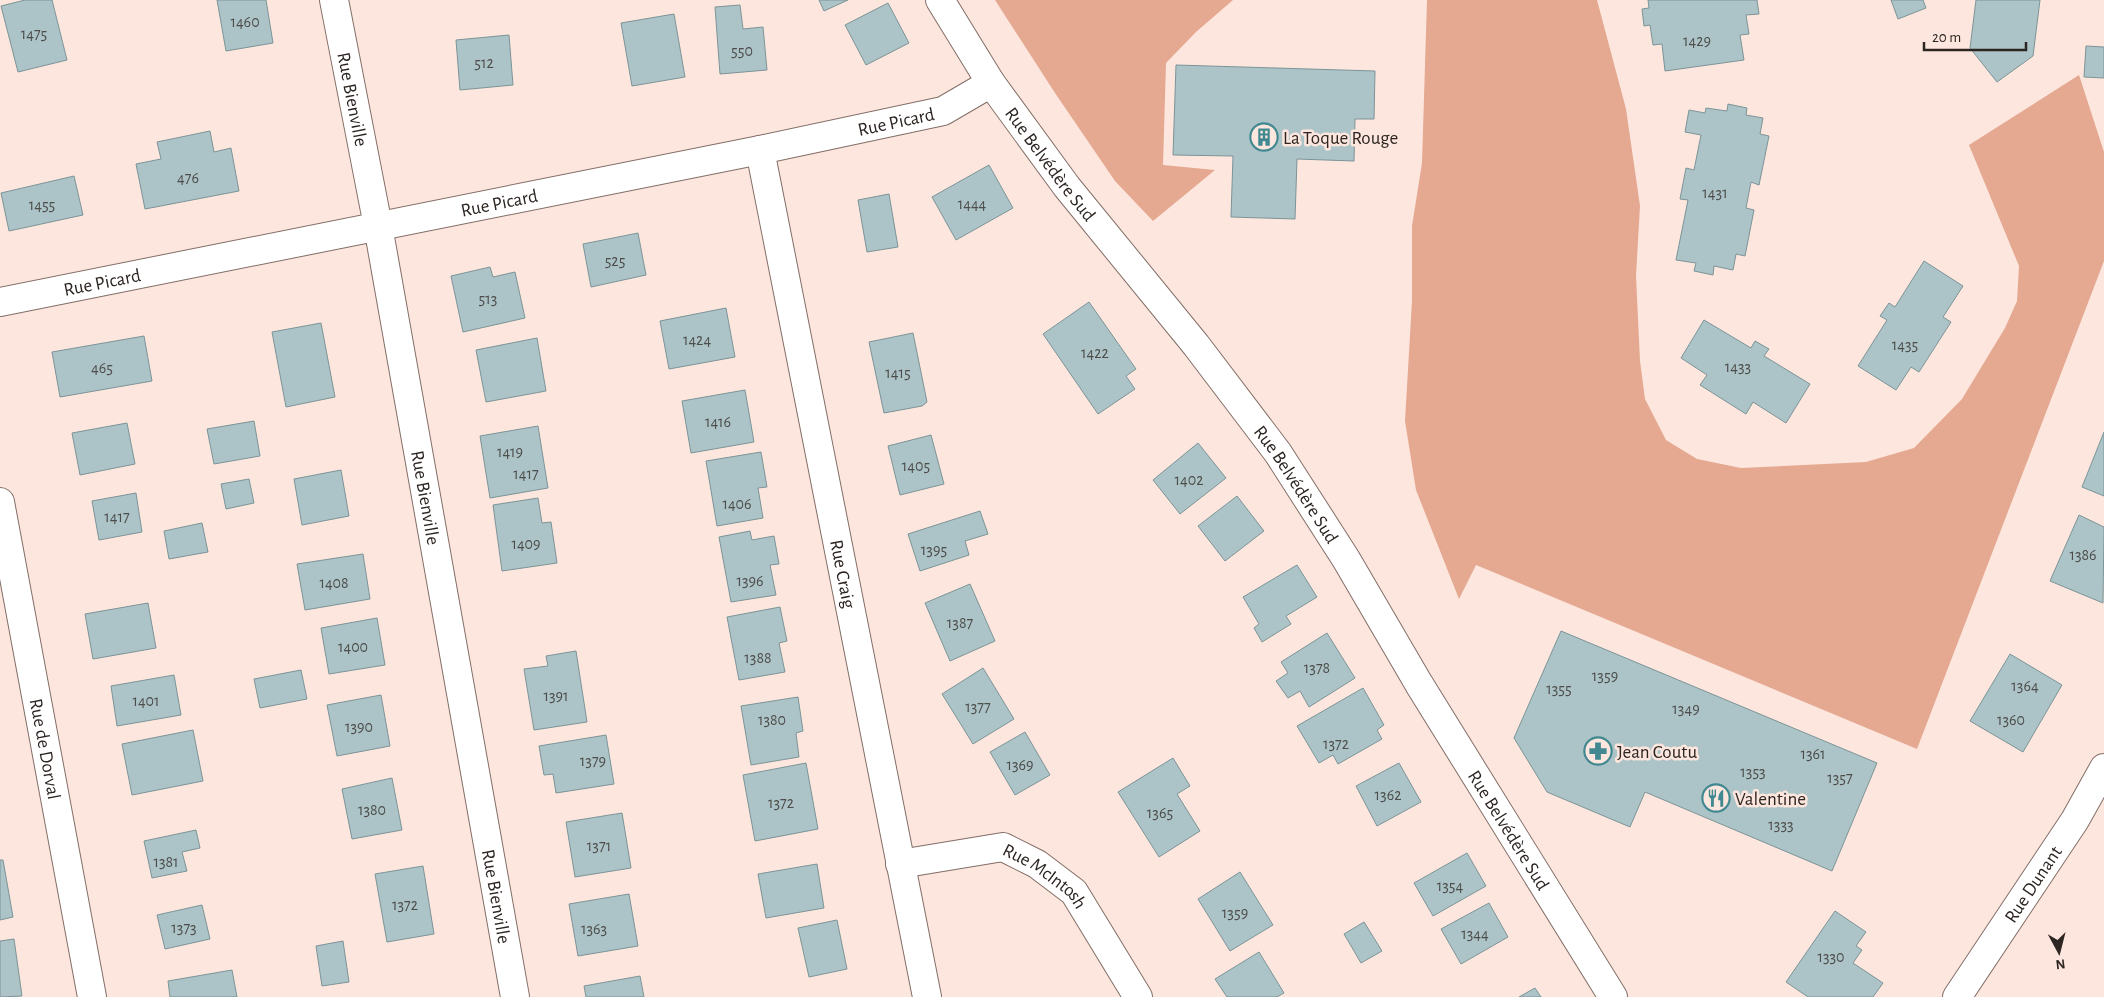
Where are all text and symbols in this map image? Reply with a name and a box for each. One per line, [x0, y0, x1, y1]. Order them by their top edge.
house number: 1460 [230, 14, 260, 30]
scale bar [1924, 20, 2026, 52]
house number: 1475 [21, 26, 47, 42]
text: 20 m [1932, 30, 1961, 45]
house number: 1429 [1683, 33, 1711, 49]
house number: 550 [731, 43, 753, 59]
street label: Rue Bienville [333, 51, 370, 148]
house number: 512 [474, 55, 494, 71]
street label: Rue Belvédère Sud [1001, 104, 1099, 225]
street label: Rue Picard [856, 105, 936, 140]
building icon: La Toque Rouge [1249, 122, 1279, 152]
place label: La Toque Rouge [1283, 129, 1398, 148]
house number: 476 [177, 170, 199, 186]
house number: 1431 [1702, 185, 1728, 201]
street label: Rue Picard [459, 187, 540, 221]
house number: 1444 [958, 196, 987, 212]
house number: 1455 [29, 197, 55, 213]
house number: 525 [605, 253, 625, 269]
street label: Rue Picard [62, 266, 143, 300]
house number: 513 [479, 291, 497, 307]
house number: 1424 [683, 332, 711, 348]
house number: 1435 [1892, 337, 1918, 353]
house number: 1422 [1081, 345, 1109, 361]
house number: 1433 [1725, 359, 1751, 375]
house number: 465 [91, 360, 113, 376]
house number: 1415 [885, 365, 911, 381]
house number: 1416 [705, 414, 731, 430]
street label: Rue Belvédère Sud [1250, 422, 1341, 547]
house number: 1419 [497, 444, 523, 460]
street label: Rue Bienville [407, 449, 442, 546]
house number: 1405 [902, 458, 930, 474]
house number: 1417 [513, 466, 539, 482]
house number: 1402 [1175, 472, 1203, 488]
house number: 1406 [722, 496, 752, 512]
house number: 1417 [104, 509, 130, 525]
house number: 1409 [511, 536, 541, 552]
street label: Rue Craig [826, 538, 858, 611]
house number: 1395 [921, 542, 947, 558]
house number: 1386 [2069, 547, 2097, 563]
house number: 1396 [736, 573, 764, 589]
house number: 1408 [319, 575, 349, 591]
house number: 1387 [947, 615, 974, 631]
house number: 1400 [338, 639, 368, 655]
house number: 1388 [744, 650, 772, 666]
house number: 1378 [1304, 660, 1330, 676]
house number: 1359 [1592, 668, 1618, 684]
house number: 1364 [2011, 678, 2039, 694]
house number: 1355 [1546, 681, 1572, 697]
house number: 1391 [543, 688, 569, 704]
house number: 1401 [132, 693, 160, 709]
street label: Rue de Dorval [26, 697, 63, 801]
house number: 1377 [965, 699, 991, 715]
house number: 1349 [1672, 701, 1700, 717]
house number: 1380 [758, 712, 786, 728]
house number: 1360 [1997, 712, 2025, 728]
house number: 1390 [345, 719, 373, 735]
house number: 1372 [1323, 736, 1349, 752]
pharmacy icon: Jean Coutu [1583, 736, 1613, 766]
place label: Jean Coutu [1617, 743, 1697, 762]
house number: 1361 [1800, 746, 1826, 762]
house number: 1379 [580, 753, 606, 769]
house number: 1369 [1006, 757, 1034, 773]
house number: 1353 [1740, 764, 1766, 780]
street label: Rue Belvédère Sud [1464, 767, 1552, 894]
house number: 1357 [1827, 770, 1853, 786]
restaurant icon: Valentine [1701, 783, 1731, 813]
house number: 1362 [1375, 787, 1401, 803]
place label: Valentine [1735, 790, 1806, 809]
house number: 1372 [768, 795, 794, 811]
house number: 1380 [358, 802, 386, 818]
house number: 1365 [1147, 805, 1173, 821]
house number: 1333 [1768, 817, 1794, 833]
house number: 1371 [587, 838, 611, 854]
street label: Rue McIntosh [1000, 841, 1090, 912]
street label: Rue Dunant [2001, 843, 2066, 926]
street label: Rue Bienville [478, 848, 513, 945]
house number: 1381 [153, 854, 179, 870]
house number: 1354 [1437, 878, 1464, 894]
house number: 1372 [392, 897, 418, 913]
house number: 1359 [1222, 905, 1248, 921]
house number: 1373 [171, 920, 197, 936]
house number: 1363 [581, 921, 607, 937]
house number: 1344 [1461, 926, 1489, 942]
north arrow [2034, 927, 2084, 977]
house number: 1330 [1817, 949, 1845, 965]
text: N [2055, 956, 2066, 971]

